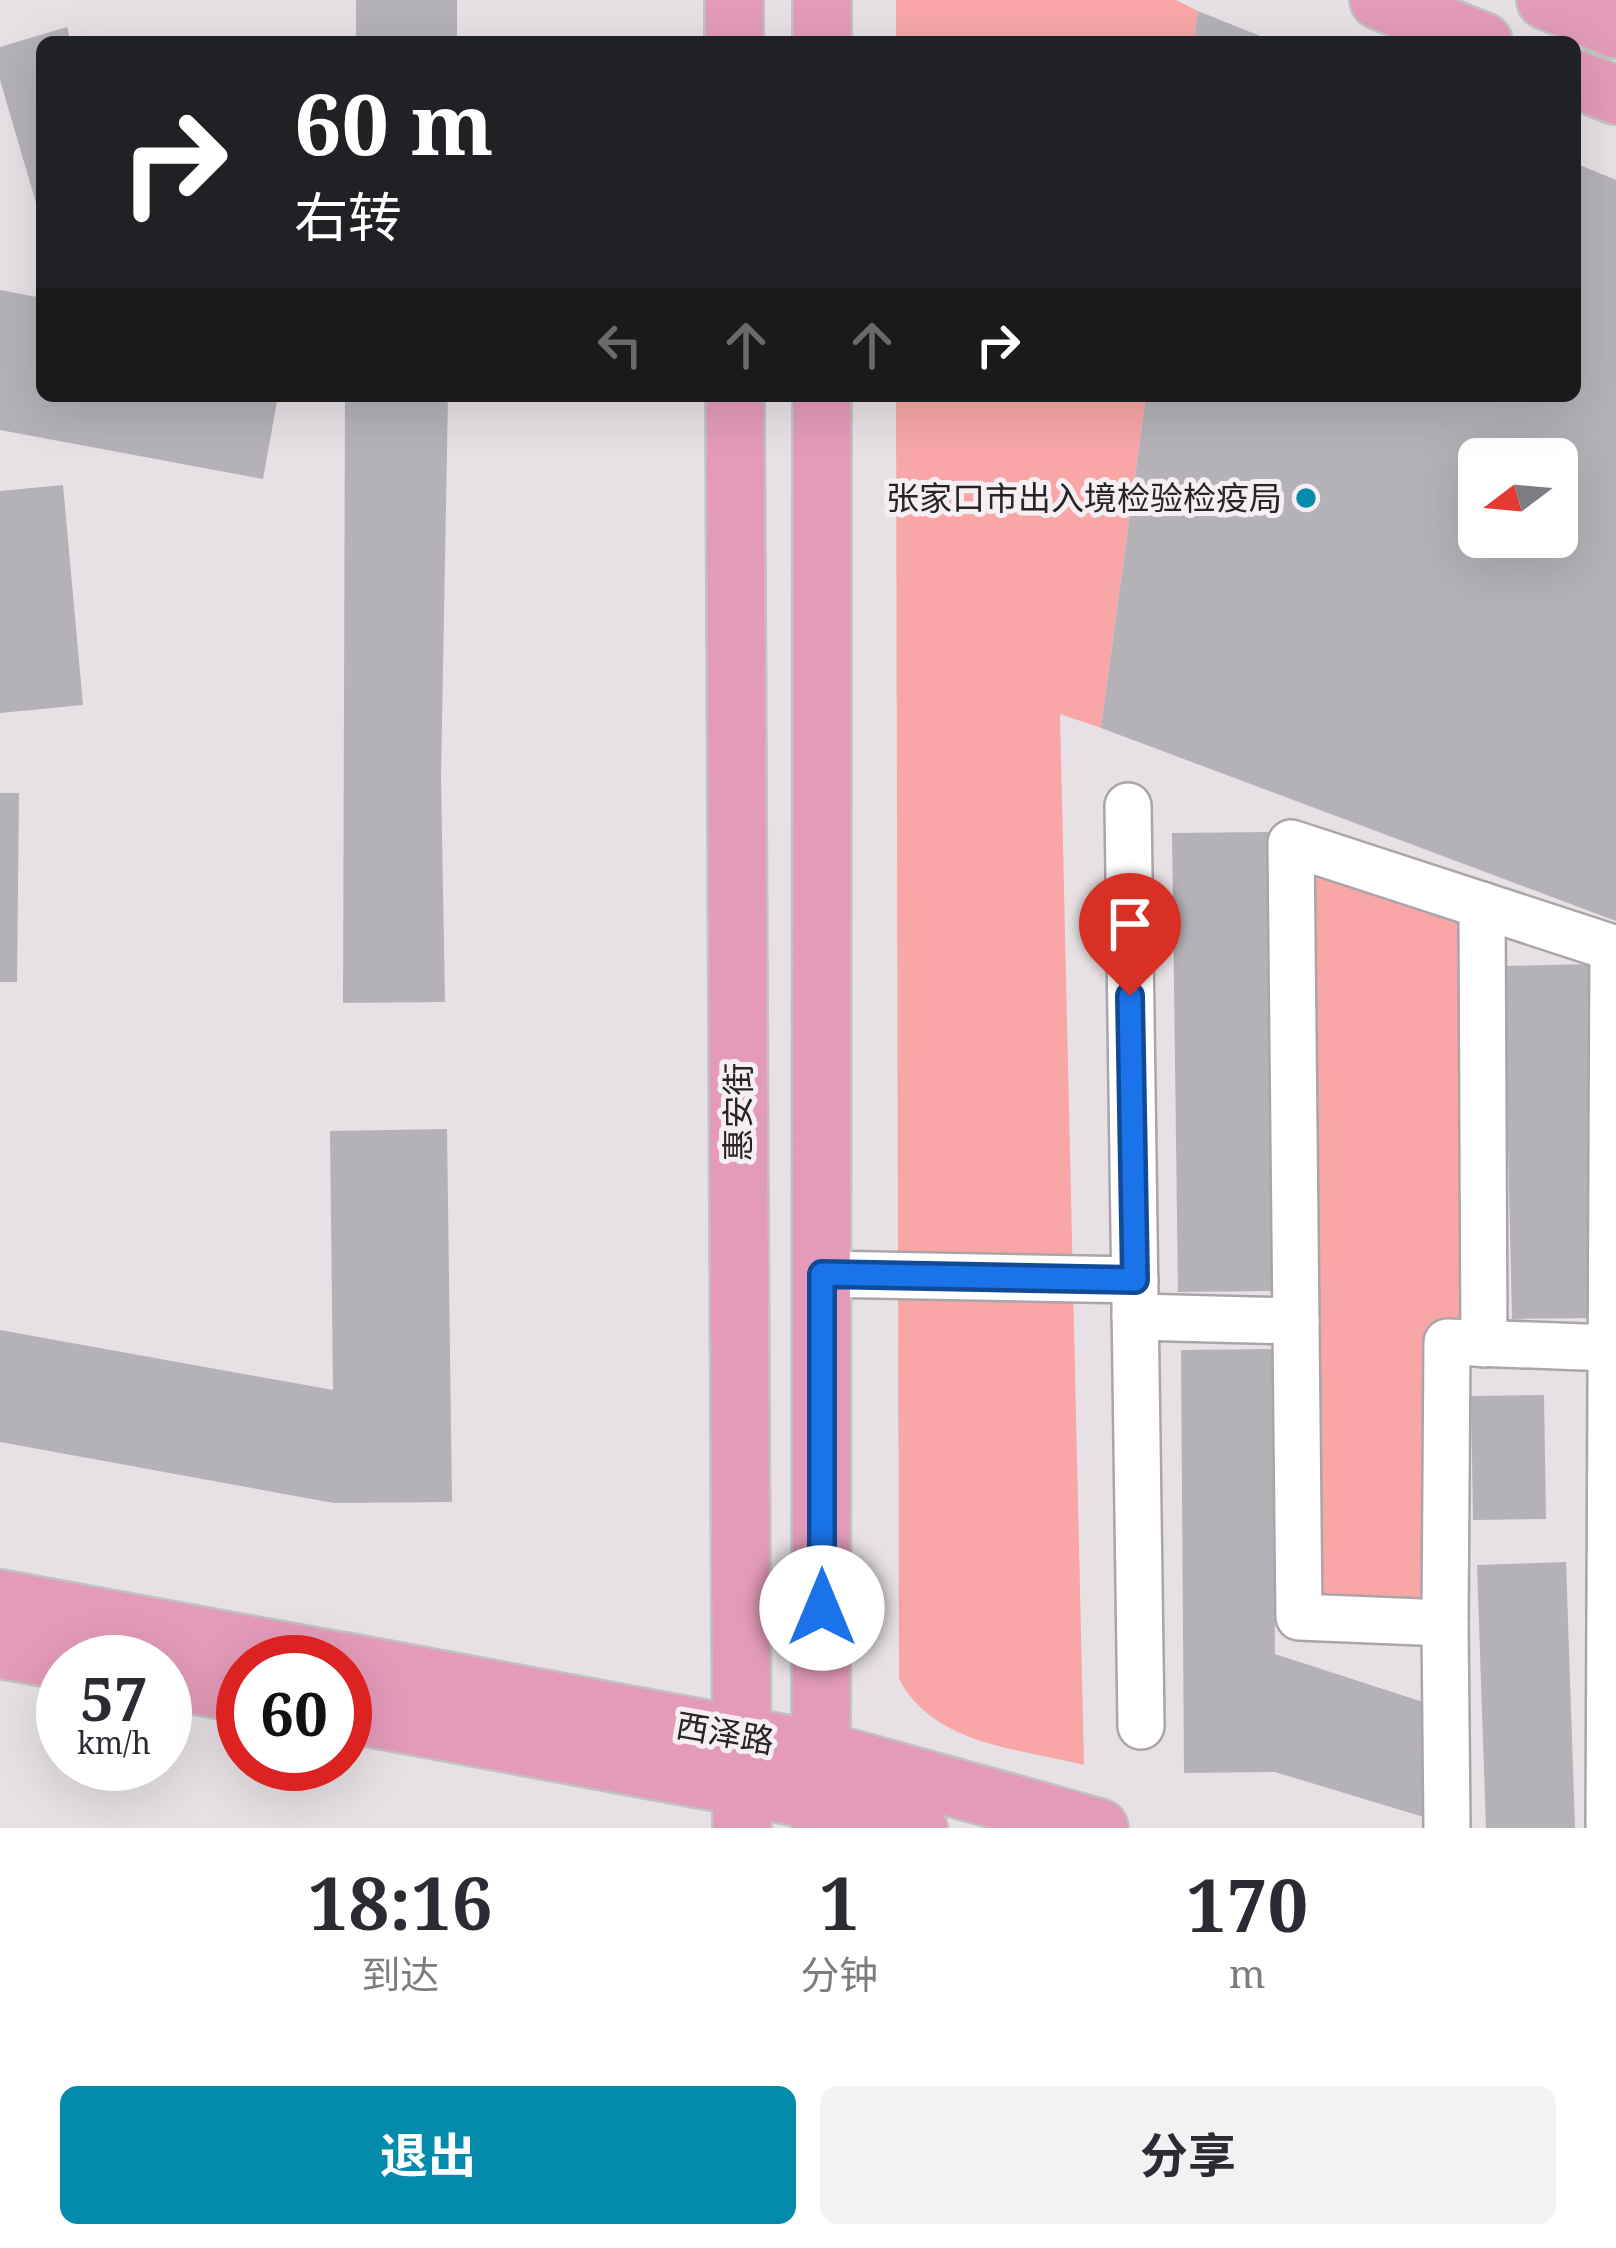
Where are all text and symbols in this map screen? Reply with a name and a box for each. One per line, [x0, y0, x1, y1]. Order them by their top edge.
text: 60 m [294, 65, 494, 180]
icon: right [96, 84, 252, 240]
text: 右转 [294, 179, 402, 253]
icon: left [587, 312, 653, 378]
icon: ahead [713, 312, 779, 378]
icon: ahead [839, 312, 905, 378]
icon: right [965, 312, 1031, 378]
north arrow [1458, 438, 1578, 558]
map controls [1458, 438, 1578, 558]
place label: 张家口市出入境检验检疫局 [886, 475, 1282, 520]
marker: 张家口市出入境检验检疫局 [1293, 485, 1319, 511]
pin [1079, 873, 1181, 996]
icon: arrive [1097, 891, 1163, 957]
street label: 惠安街 [715, 1063, 760, 1162]
position arrow [759, 1545, 885, 1671]
speed limit sign: 60 [216, 1635, 372, 1791]
text: 57 [80, 1657, 148, 1739]
street label: 西泽路 [672, 1702, 778, 1763]
text: km/h [77, 1722, 151, 1763]
text: 18:16 [308, 1853, 492, 1951]
text: 1 [819, 1853, 860, 1951]
text: 170 [1186, 1855, 1308, 1953]
text: m [1229, 1946, 1266, 1999]
text: 到达 [361, 1947, 439, 2000]
text: 分钟 [800, 1947, 878, 2000]
button: 退出 [60, 2086, 796, 2224]
button: 分享 [820, 2086, 1556, 2224]

